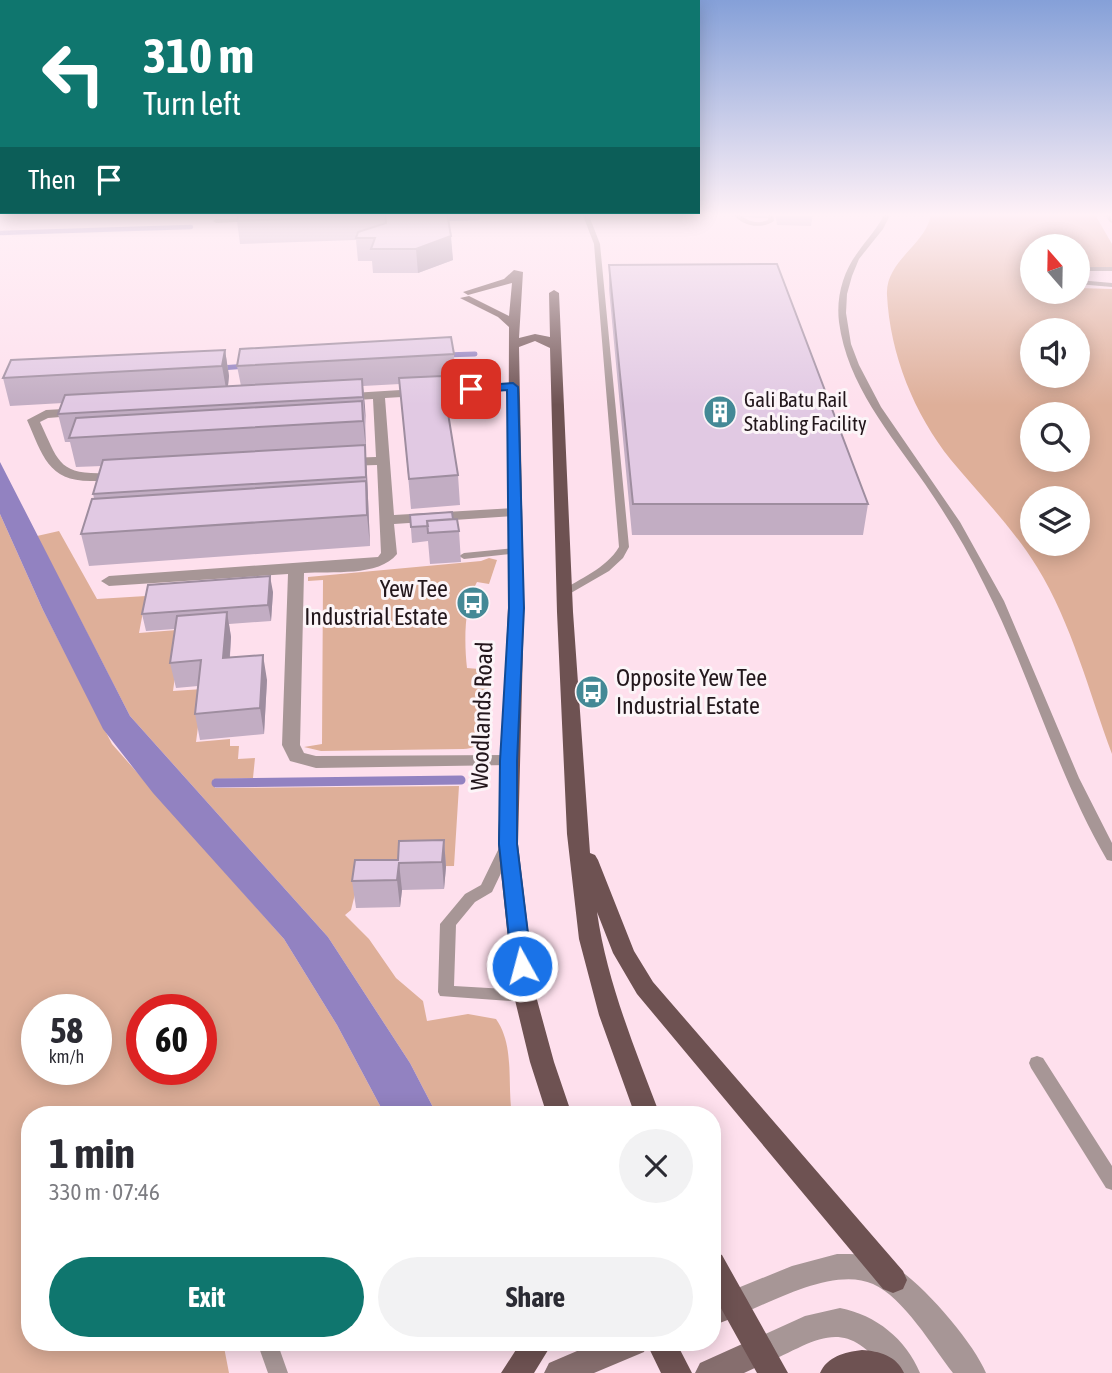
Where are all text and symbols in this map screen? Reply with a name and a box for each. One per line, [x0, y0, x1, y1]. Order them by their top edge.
text: 310 m [143, 27, 254, 83]
icon: left [28, 28, 119, 119]
text: Turn left [143, 85, 241, 122]
icon: arrive [90, 161, 128, 199]
text: Then [28, 165, 76, 195]
north arrow [1020, 234, 1090, 304]
map controls [1020, 234, 1090, 556]
button: sound [1020, 318, 1090, 388]
pin [441, 359, 501, 419]
icon: arrive [452, 370, 490, 408]
place label: Gali Batu Rail Stabling Facility [744, 387, 867, 435]
building icon: Gali Batu Rail Stabling Facility [701, 393, 739, 431]
button: search [1020, 402, 1090, 472]
button: layers [1020, 486, 1090, 556]
place label: Yew Tee Industrial Estate [304, 575, 448, 630]
bus stop icon: Yew Tee Industrial Estate [454, 584, 492, 622]
street label: Woodlands Road [465, 641, 498, 791]
place label: Opposite Yew Tee Industrial Estate [616, 664, 767, 719]
bus stop icon: Opposite Yew Tee Industrial Estate [573, 673, 611, 711]
position arrow [485, 929, 559, 1003]
speed limit sign: 60 [126, 994, 217, 1085]
text: 58 [50, 1010, 83, 1050]
text: km/h [49, 1046, 84, 1067]
text: 1 min [49, 1129, 135, 1177]
button: close [619, 1129, 693, 1203]
text: 330 m · 07:46 [49, 1179, 160, 1205]
button: Exit [49, 1257, 364, 1337]
button: Share [378, 1257, 693, 1337]

